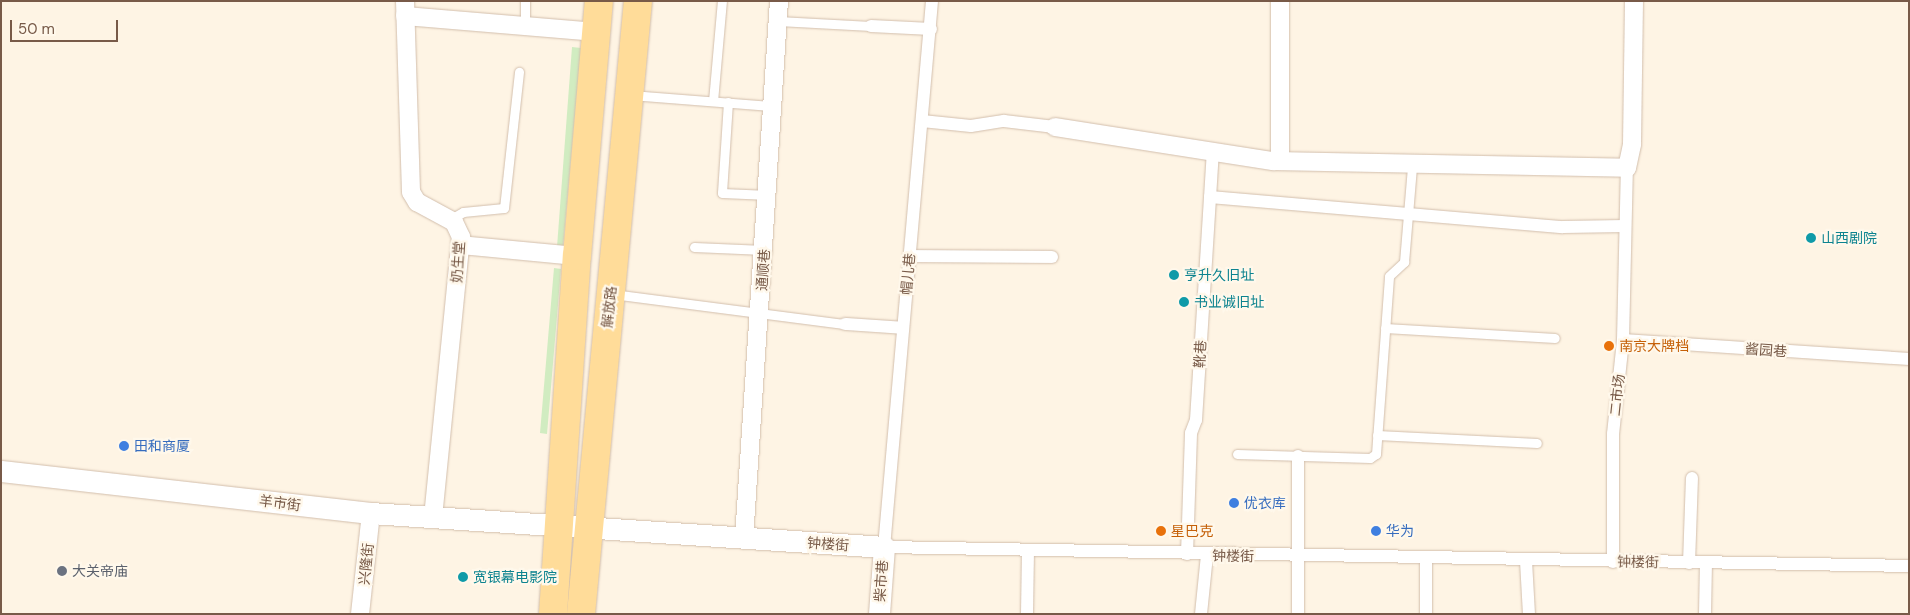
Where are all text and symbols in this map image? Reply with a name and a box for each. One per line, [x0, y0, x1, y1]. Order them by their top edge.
scale bar [12, 10, 120, 42]
text: 50 m [18, 19, 55, 39]
place label: 山西剧院 [1821, 230, 1877, 246]
marker: 山西剧院 [1805, 232, 1817, 244]
street label: 奶生堂 [448, 240, 468, 284]
street label: 通顺巷 [753, 248, 773, 292]
street label: 帽儿巷 [898, 252, 918, 296]
place label: 亨升久旧址 [1184, 267, 1254, 283]
marker: 亨升久旧址 [1168, 269, 1180, 281]
street label: 解放路 [598, 285, 620, 329]
place label: 书业诚旧址 [1194, 294, 1264, 310]
marker: 书业诚旧址 [1178, 296, 1190, 308]
place label: 南京大牌档 [1619, 338, 1689, 354]
street label: 靴巷 [1191, 340, 1209, 368]
marker: 南京大牌档 [1603, 340, 1615, 352]
street label: 酱园巷 [1744, 340, 1788, 360]
street label: 二市场 [1606, 373, 1628, 417]
place label: 田和商厦 [134, 438, 190, 454]
marker: 田和商厦 [118, 440, 130, 452]
street label: 羊市街 [258, 492, 302, 514]
place label: 优衣库 [1244, 495, 1286, 511]
marker: 优衣库 [1228, 497, 1240, 509]
place label: 星巴克 [1171, 523, 1213, 539]
place label: 华为 [1386, 523, 1414, 539]
marker: 星巴克 [1155, 525, 1167, 537]
marker: 华为 [1370, 525, 1382, 537]
street label: 钟楼街 [806, 534, 850, 554]
street label: 兴隆街 [355, 542, 377, 586]
street label: 钟楼街 [1212, 547, 1254, 565]
street label: 钟楼街 [1617, 553, 1659, 571]
street label: 柴市巷 [871, 559, 891, 603]
place label: 大关帝庙 [72, 563, 128, 579]
marker: 大关帝庙 [56, 565, 68, 577]
place label: 宽银幕电影院 [473, 569, 557, 585]
marker: 宽银幕电影院 [457, 571, 469, 583]

